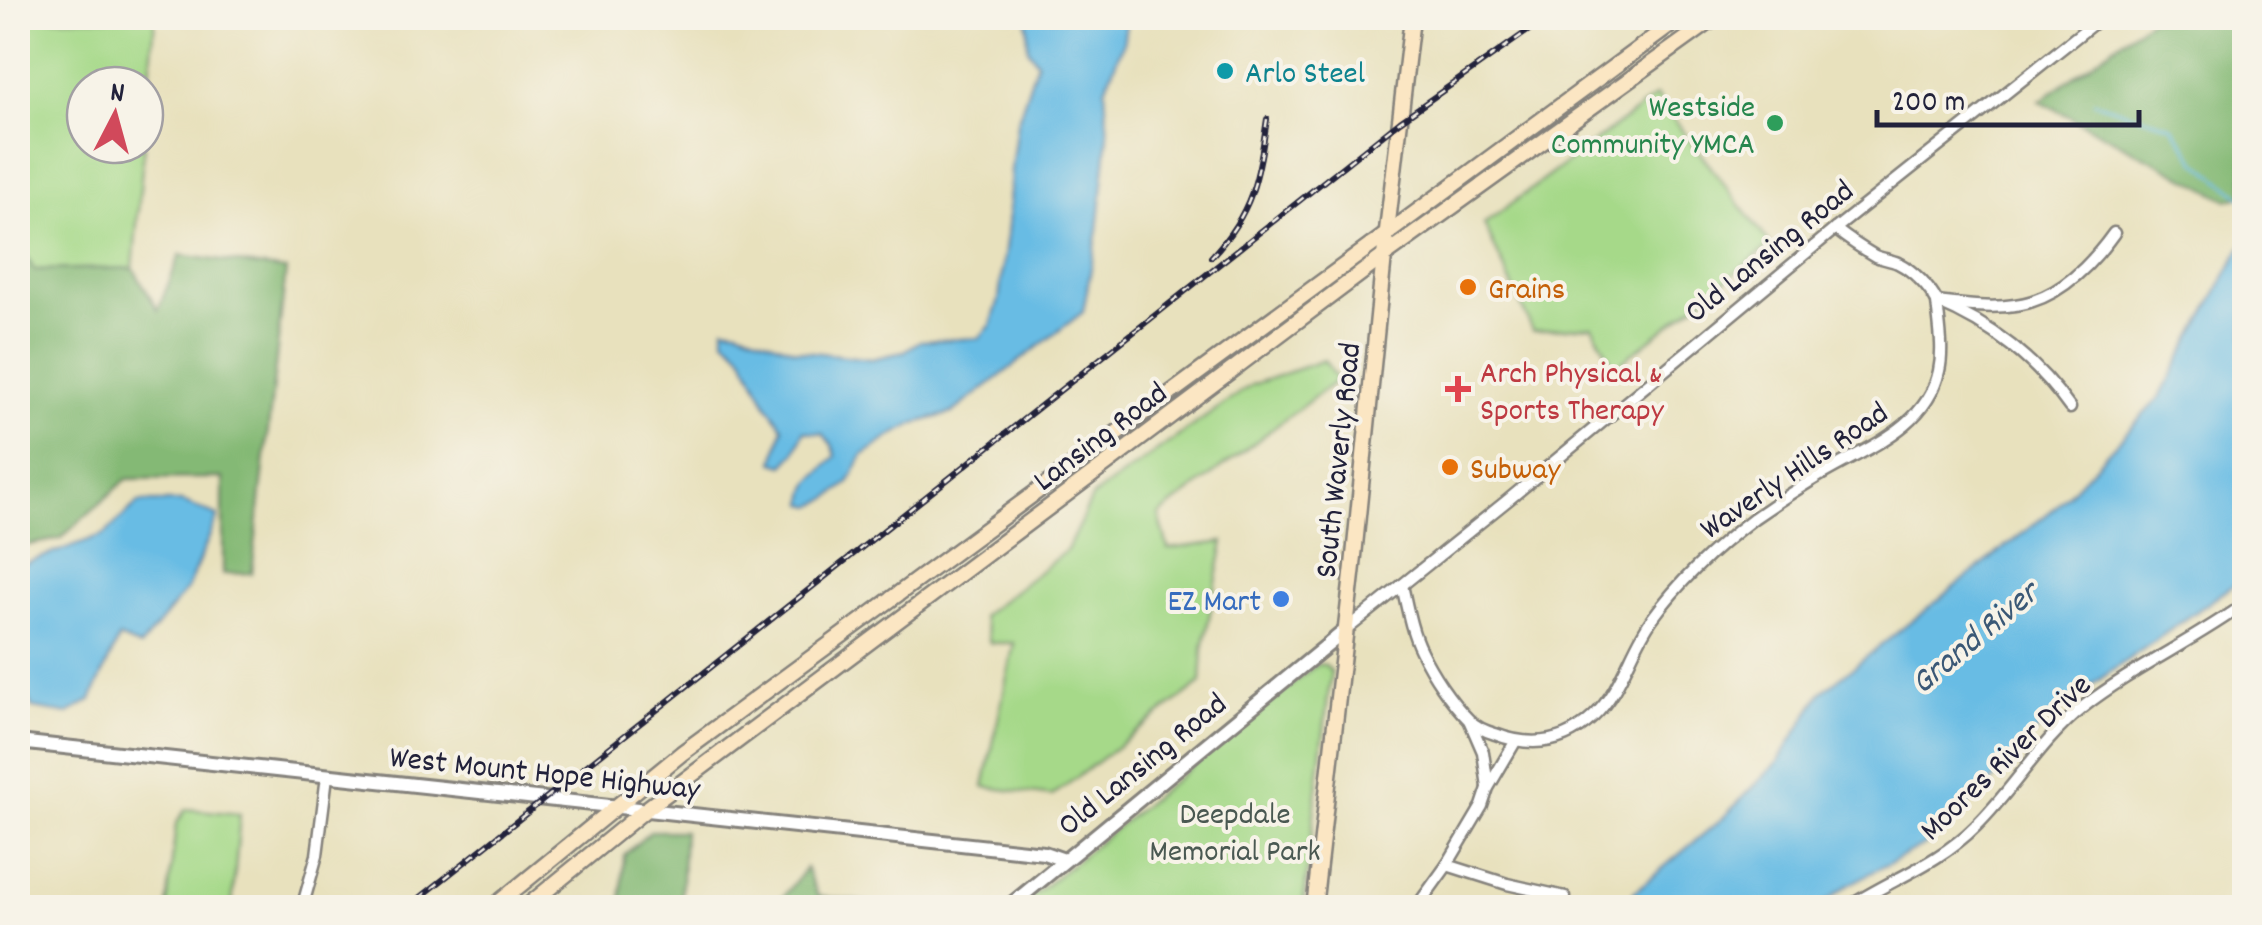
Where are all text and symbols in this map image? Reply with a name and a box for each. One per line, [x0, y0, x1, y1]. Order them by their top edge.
place label: Arlo Steel [1245, 53, 1366, 99]
marker: Arlo Steel [1214, 60, 1236, 82]
north arrow [65, 65, 165, 165]
scale bar [1877, 65, 2140, 127]
text: N [108, 74, 126, 116]
text: 200 m [1892, 83, 1965, 126]
place label: Westside Community YMCA [1551, 87, 1755, 170]
marker: Westside Community YMCA [1764, 112, 1786, 134]
street label: Old Lansing Road [1676, 171, 1866, 337]
place label: Grains [1488, 269, 1565, 315]
marker: Grains [1457, 276, 1479, 298]
street label: South Waverly Road [1306, 341, 1376, 580]
place label: Arch Physical & Sports Therapy [1480, 353, 1665, 436]
street label: Lansing Road [1025, 373, 1179, 505]
marker: Arch Physical & Sports Therapy [1445, 376, 1471, 402]
street label: Waverly Hills Road [1692, 393, 1899, 553]
place label: Subway [1470, 449, 1561, 495]
marker: Subway [1439, 456, 1461, 478]
water label: Grand River [1901, 569, 2054, 709]
place label: EZ Mart [1168, 581, 1261, 627]
marker: EZ Mart [1270, 588, 1292, 610]
street label: Moores River Drive [1911, 665, 2104, 854]
street label: Old Lansing Road [1049, 684, 1239, 850]
street label: West Mount Hope Highway [387, 737, 703, 815]
park label: Deepdale Memorial Park [1149, 794, 1321, 877]

